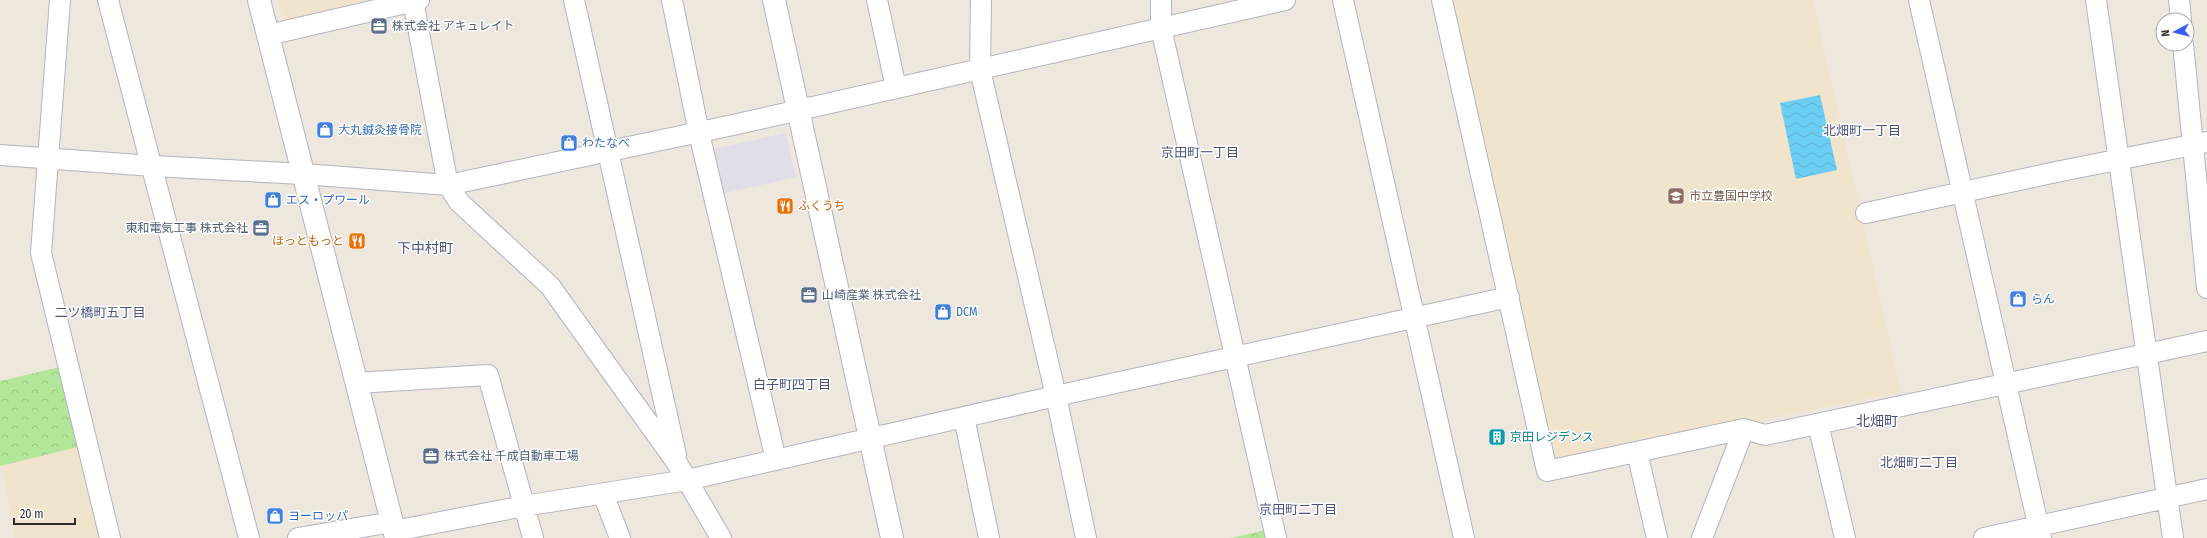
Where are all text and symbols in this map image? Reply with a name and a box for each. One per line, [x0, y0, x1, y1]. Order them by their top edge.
north arrow [2155, 12, 2195, 52]
office icon: 株式会社 アキュレイト [369, 16, 389, 36]
place label: 株式会社 アキュレイト [392, 19, 515, 33]
text: N [2159, 29, 2172, 37]
shop icon: 大丸鍼灸接骨院 [315, 120, 335, 140]
place label: 大丸鍼灸接骨院 [338, 123, 422, 137]
district label: 北畑町一丁目 [1823, 123, 1901, 138]
shop icon: わたなべ [559, 133, 579, 153]
place label: わたなべ [582, 136, 630, 150]
district label: 京田町一丁目 [1161, 145, 1239, 160]
school or university icon: 市立豊国中学校 [1666, 186, 1686, 206]
place label: 市立豊国中学校 [1689, 189, 1773, 203]
shop icon: エス・プワール [263, 190, 283, 210]
place label: エス・プワール [286, 193, 370, 207]
restaurant icon: ふくうち [775, 196, 795, 216]
place label: ふくうち [798, 199, 846, 213]
office icon: 東和電気工事 株式会社 [251, 218, 271, 238]
place label: 東和電気工事 株式会社 [125, 221, 248, 235]
restaurant icon: ほっともっと [347, 231, 367, 251]
place label: ほっともっと [272, 234, 344, 248]
district label: 下中村町 [397, 240, 453, 257]
office icon: 山崎産業 株式会社 [799, 285, 819, 305]
place label: 山崎産業 株式会社 [822, 288, 921, 302]
shop icon: らん [2008, 289, 2028, 309]
place label: らん [2031, 292, 2055, 306]
shop icon: DCM [933, 302, 953, 322]
district label: 二ツ橋町五丁目 [54, 305, 146, 320]
place label: DCM [956, 305, 978, 319]
district label: 白子町四丁目 [753, 377, 831, 392]
district label: 北畑町 [1856, 413, 1898, 430]
building icon: 京田レジデンス [1487, 427, 1507, 447]
place label: 京田レジデンス [1510, 430, 1594, 444]
office icon: 株式会社 千成自動車工場 [421, 446, 441, 466]
place label: 株式会社 千成自動車工場 [444, 449, 579, 463]
district label: 北畑町二丁目 [1880, 455, 1958, 470]
scale bar [14, 500, 75, 526]
district label: 京田町二丁目 [1259, 502, 1337, 517]
shop icon: ヨーロッパ [265, 506, 285, 526]
text: 20 m [20, 507, 44, 521]
place label: ヨーロッパ [288, 509, 348, 523]

